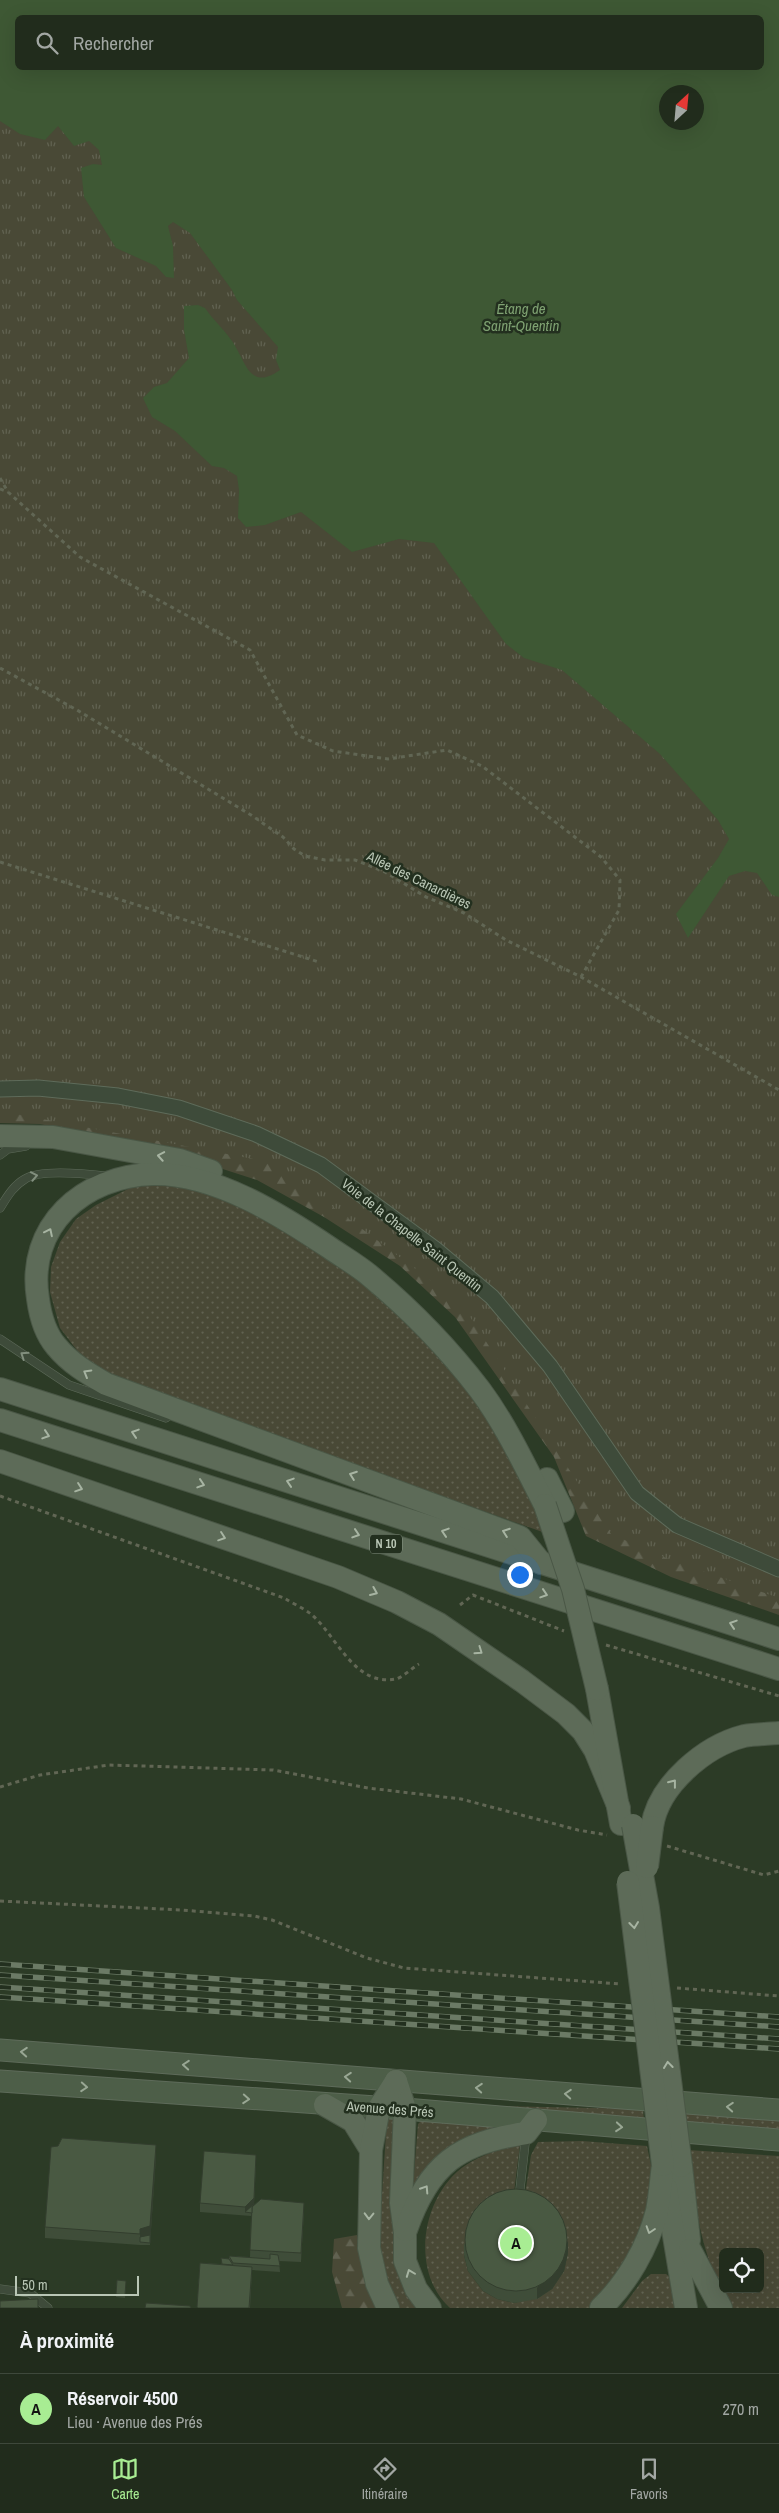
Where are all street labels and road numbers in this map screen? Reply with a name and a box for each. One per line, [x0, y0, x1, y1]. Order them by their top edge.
street label: Allée des Canardières [363, 847, 474, 913]
street label: Voie de la Chapelle Saint Quentin [338, 1174, 486, 1296]
road number: N 10 [370, 1535, 402, 1554]
street label: Avenue des Prés [345, 2097, 434, 2121]

